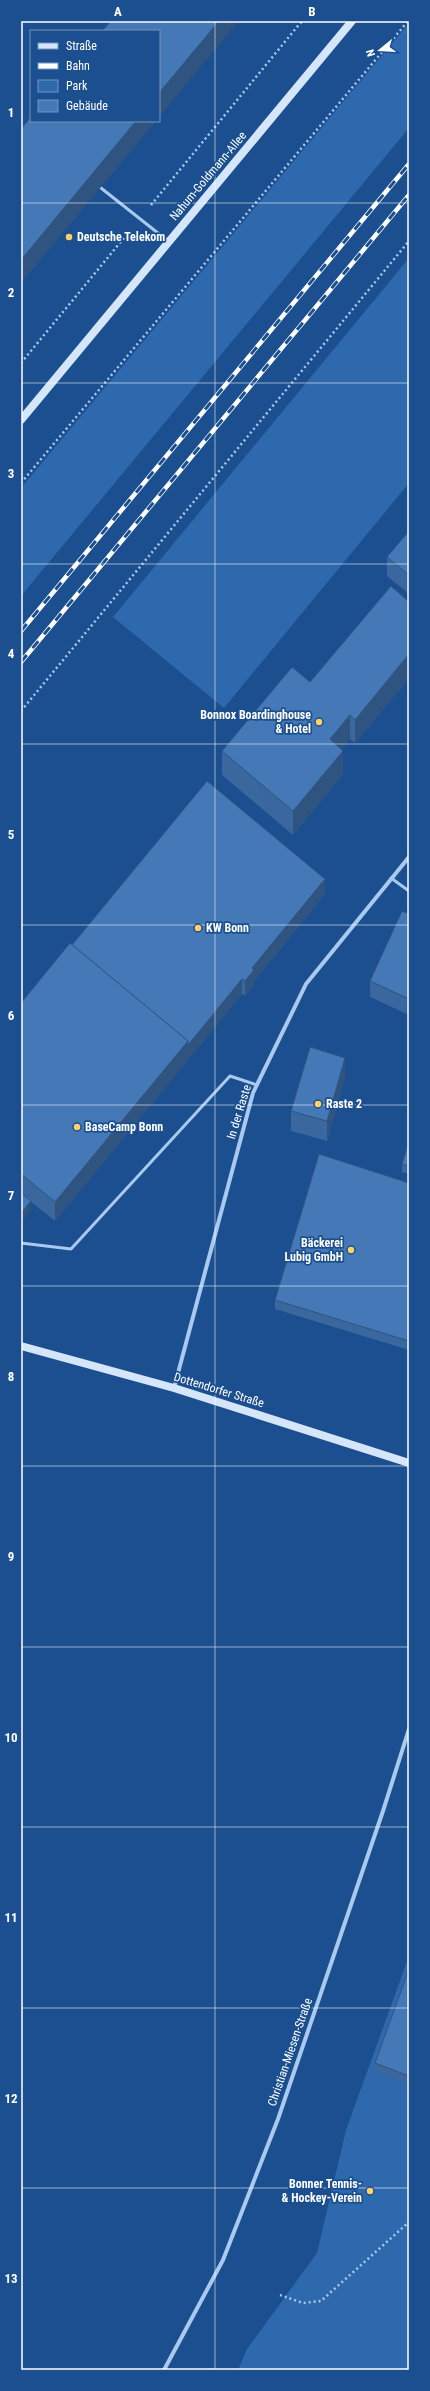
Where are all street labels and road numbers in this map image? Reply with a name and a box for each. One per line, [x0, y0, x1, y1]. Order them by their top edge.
street label: Nahum-Goldmann-Allee [167, 128, 249, 223]
street label: In der Raste [224, 1083, 254, 1141]
street label: Dottendorfer Straße [172, 1370, 266, 1410]
street label: Christian-Miesen-Straße [265, 1996, 315, 2108]

